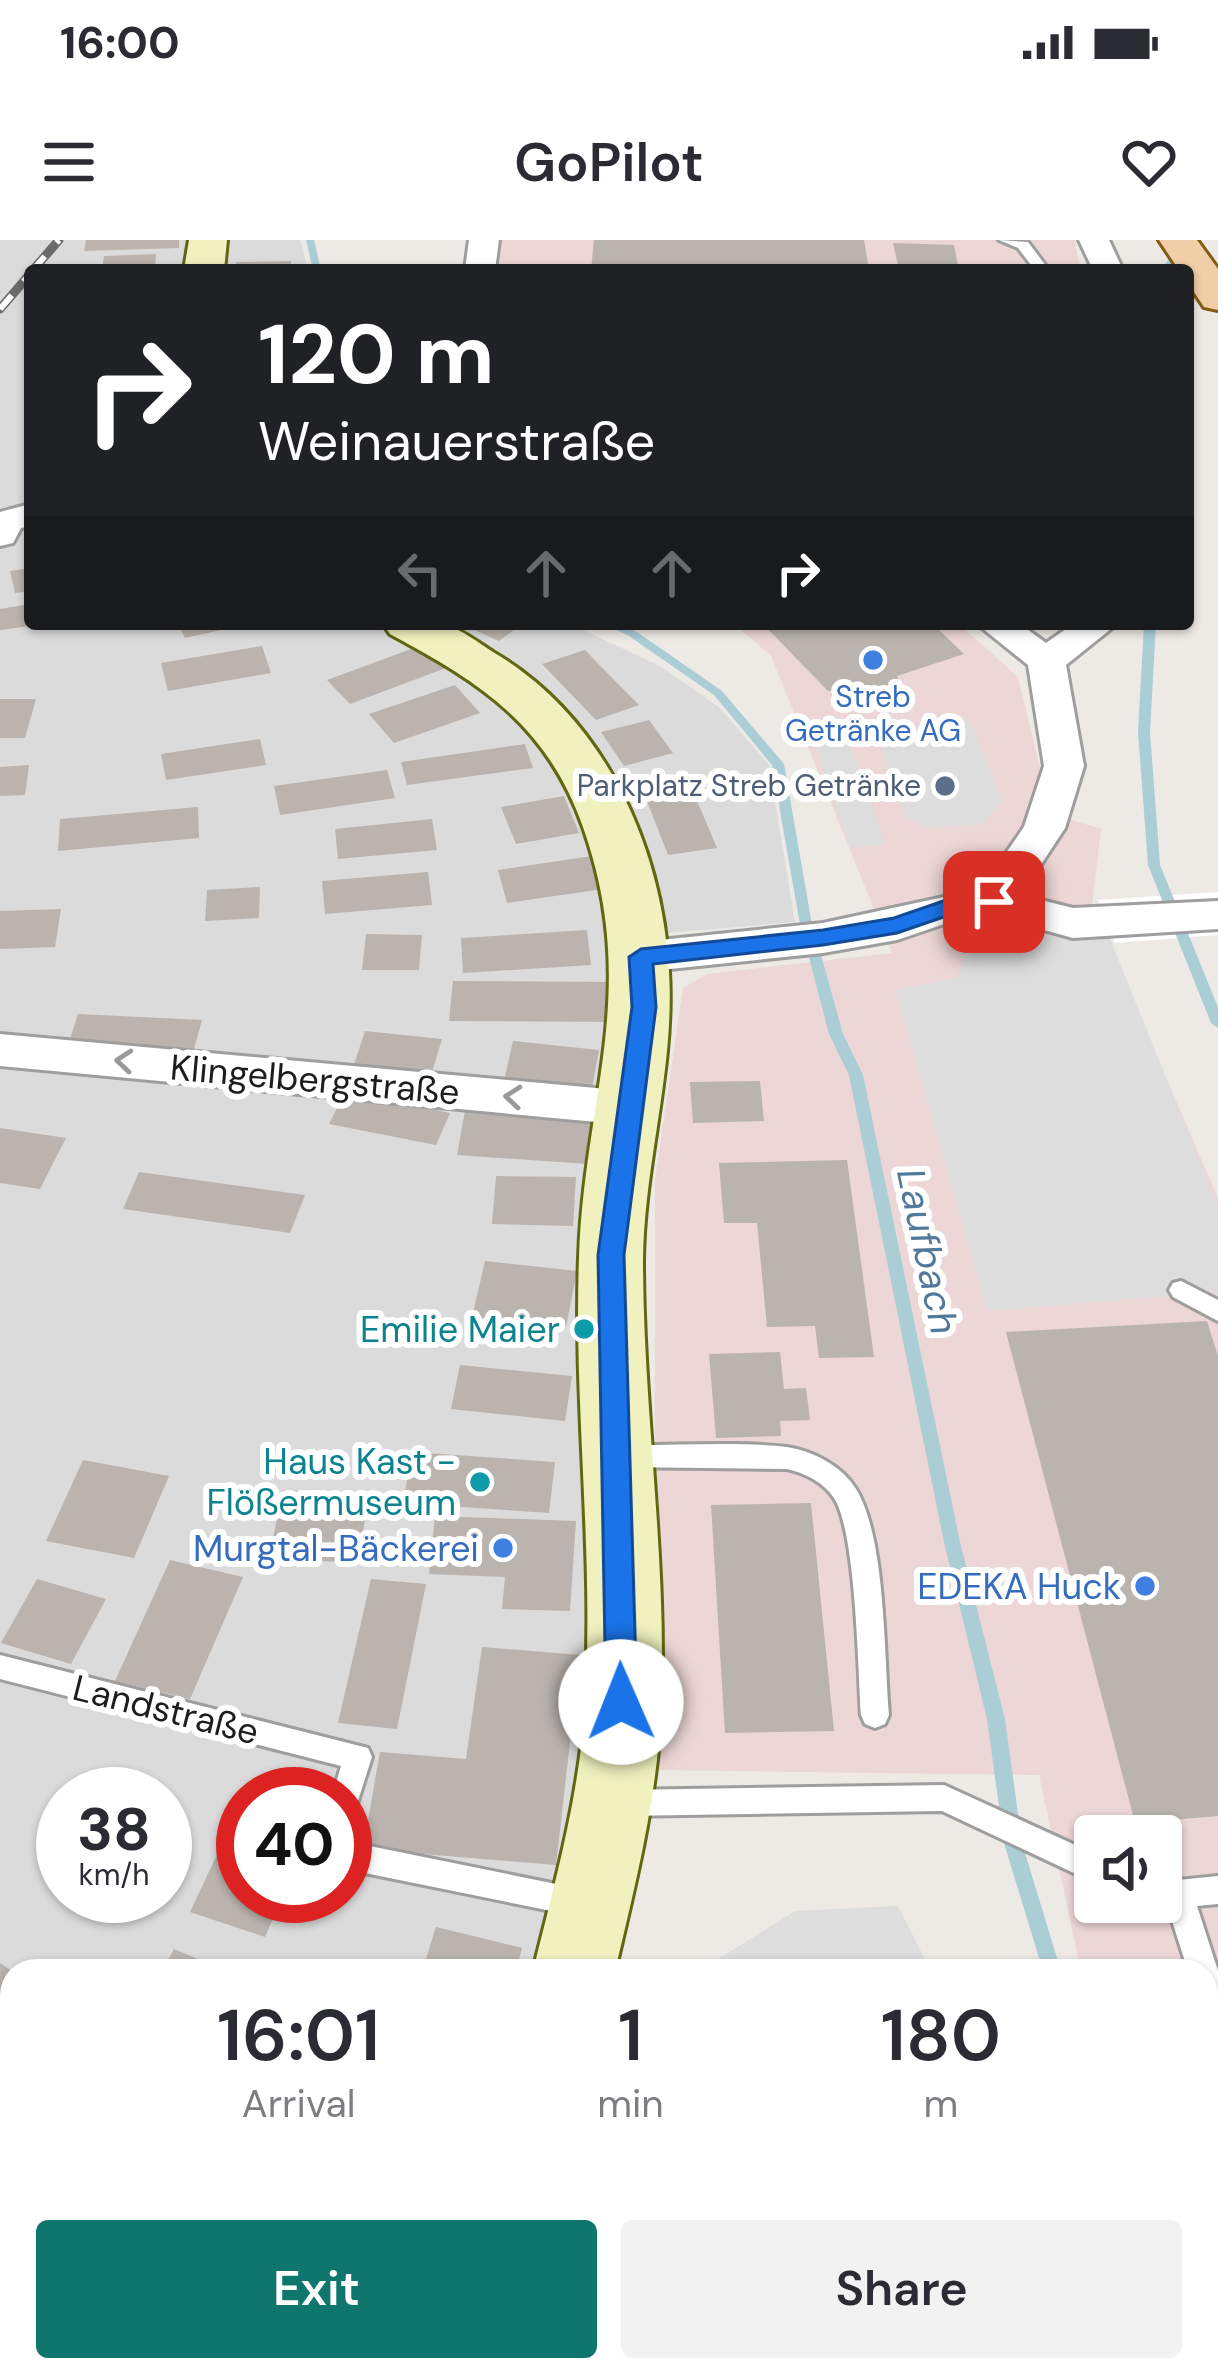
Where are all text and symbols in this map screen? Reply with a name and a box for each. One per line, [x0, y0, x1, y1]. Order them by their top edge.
text: 16:00 [60, 13, 180, 72]
text: GoPilot [514, 127, 704, 198]
icon: menu [36, 129, 102, 195]
icon: heart [1116, 129, 1182, 195]
text: 120 m [258, 300, 495, 409]
icon: right [60, 312, 216, 468]
text: Weinauerstraße [258, 406, 655, 477]
icon: left [387, 540, 453, 606]
icon: ahead [513, 540, 579, 606]
icon: ahead [639, 540, 705, 606]
icon: right [765, 540, 831, 606]
marker: Streb Getränke AG [860, 647, 886, 673]
place label: Streb Getränke AG [785, 677, 961, 750]
place label: Parkplatz Streb Getränke [577, 766, 921, 805]
marker: Parkplatz Streb Getränke [932, 773, 958, 799]
pin [943, 851, 1045, 953]
icon: arrive [961, 869, 1027, 935]
street label: Klingelbergstraße [168, 1043, 462, 1116]
one-way arrow [115, 1049, 134, 1074]
one-way arrow [503, 1085, 522, 1110]
water label: Laufbach [885, 1163, 970, 1339]
place label: Emilie Maier [360, 1306, 560, 1353]
marker: Emilie Maier [571, 1316, 597, 1342]
place label: Haus Kast - Flößermuseum [206, 1438, 456, 1526]
marker: Haus Kast - Flößermuseum [467, 1469, 493, 1495]
place label: Murgtal-Bäckerei [193, 1525, 479, 1572]
marker: Murgtal-Bäckerei [490, 1535, 516, 1561]
place label: EDEKA Huck [917, 1563, 1121, 1610]
marker: EDEKA Huck [1132, 1573, 1158, 1599]
position arrow [558, 1639, 684, 1765]
street label: Landstraße [68, 1664, 264, 1755]
speed limit sign: 40 [216, 1767, 372, 1923]
text: 38 [77, 1790, 151, 1869]
map controls [1074, 1815, 1182, 1923]
button: sound [1074, 1815, 1182, 1923]
text: km/h [79, 1855, 149, 1894]
text: 16:01 [217, 1989, 380, 2082]
text: 1 [618, 1989, 643, 2082]
text: 180 [881, 1989, 1001, 2082]
text: Arrival [242, 2078, 355, 2129]
text: min [597, 2078, 664, 2129]
text: m [923, 2078, 958, 2129]
button: Exit [36, 2220, 597, 2358]
button: Share [621, 2220, 1182, 2358]

